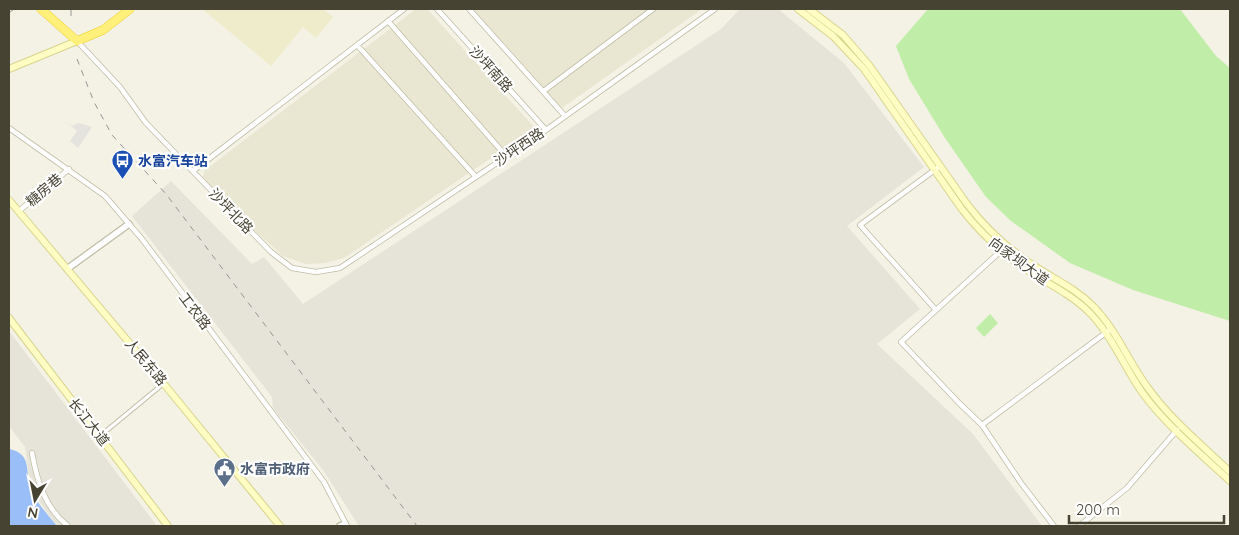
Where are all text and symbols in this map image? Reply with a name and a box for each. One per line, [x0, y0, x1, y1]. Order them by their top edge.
street label: 沙坪南路 [466, 42, 516, 96]
street label: 沙坪西路 [491, 124, 547, 170]
bus stop icon: 水富汽车站 [110, 149, 134, 180]
place label: 水富汽车站 [138, 152, 208, 170]
street label: 糖房巷 [22, 170, 66, 210]
street label: 沙坪北路 [205, 185, 257, 237]
street label: 向家坝大道 [985, 233, 1053, 289]
street label: 工农路 [175, 289, 215, 333]
street label: 人民东路 [121, 335, 171, 389]
street label: 长江大道 [65, 394, 113, 450]
public building icon: 水富市政府 [212, 457, 236, 488]
place label: 水富市政府 [240, 460, 310, 478]
north arrow [10, 475, 60, 525]
scale bar [1069, 492, 1224, 524]
text: 200 m [1076, 500, 1120, 519]
text: N [26, 503, 39, 523]

